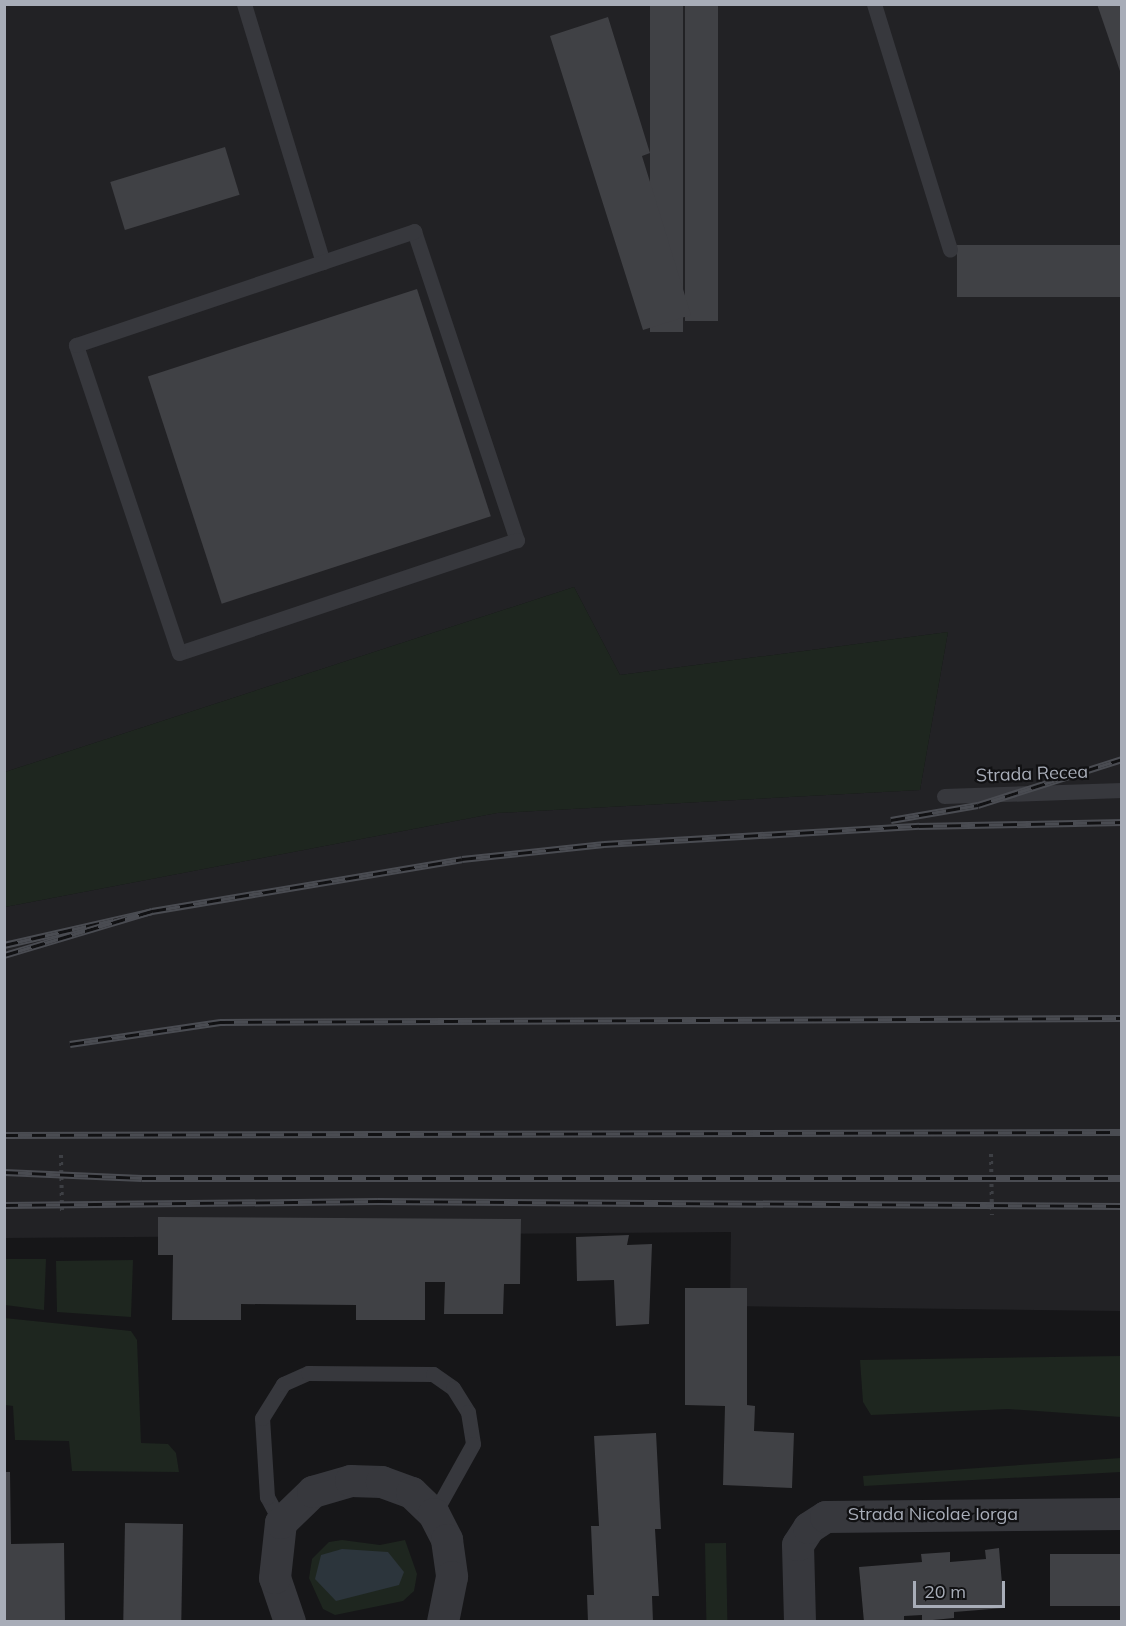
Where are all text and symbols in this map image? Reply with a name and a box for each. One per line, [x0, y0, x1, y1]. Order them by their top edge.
street label: Strada Recea [975, 761, 1089, 787]
street label: Strada Nicolae Iorga [848, 1503, 1018, 1525]
scale bar [916, 1569, 1008, 1607]
text: 20 m [924, 1580, 966, 1603]

